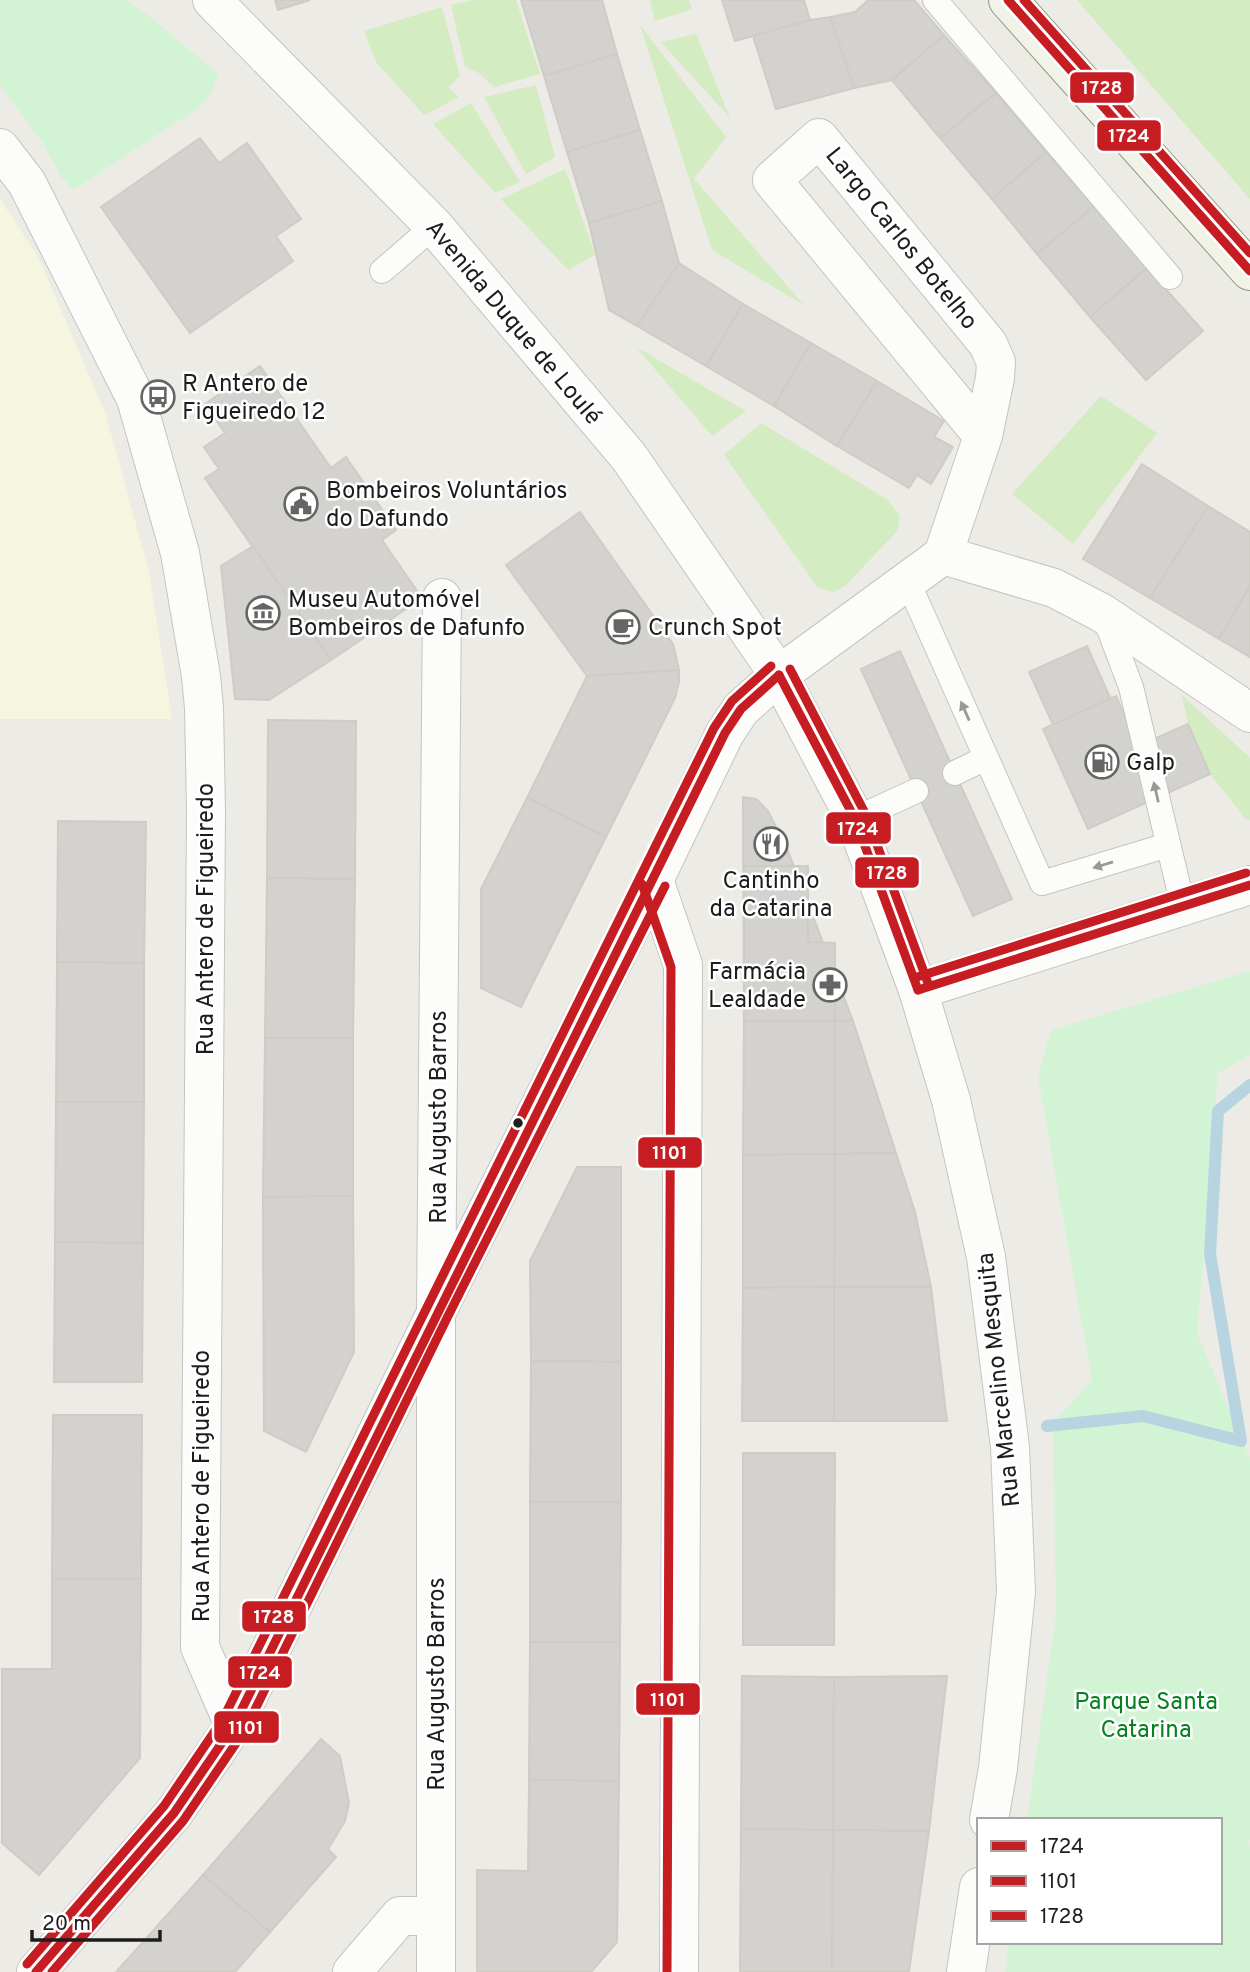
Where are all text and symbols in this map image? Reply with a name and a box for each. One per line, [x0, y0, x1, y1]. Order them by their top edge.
line badge: 1728 [1069, 71, 1135, 104]
text: 1728 [1081, 77, 1123, 101]
line badge: 1724 [1096, 119, 1162, 152]
text: 1724 [1108, 125, 1150, 149]
street label: Largo Carlos Botelho [818, 142, 983, 336]
street label: Avenida Duque de Loulé [418, 215, 607, 432]
place label: R Antero de Figueiredo 12 [182, 370, 326, 428]
bus stop icon: R Antero de Figueiredo 12 [139, 378, 177, 416]
place label: Bombeiros Voluntários do Dafundo [326, 477, 568, 535]
public building icon: Bombeiros Voluntários do Dafundo [282, 485, 320, 523]
place label: Museu Automóvel Bombeiros de Dafunfo [288, 586, 525, 644]
museum icon: Museu Automóvel Bombeiros de Dafunfo [244, 594, 282, 632]
cafe icon: Crunch Spot [604, 608, 642, 646]
place label: Crunch Spot [648, 614, 782, 644]
one-way arrow [959, 700, 970, 721]
fuel station icon: Galp [1083, 743, 1121, 781]
place label: Galp [1126, 749, 1175, 779]
one-way arrow [1150, 781, 1161, 803]
street label: Rua Antero de Figueiredo [192, 783, 222, 1055]
line badge: 1724 [825, 811, 892, 845]
text: 1724 [837, 818, 879, 842]
restaurant icon: Cantinho da Catarina [752, 825, 790, 863]
line badge: 1728 [854, 856, 920, 889]
one-way arrow [1092, 860, 1113, 870]
text: 1728 [866, 862, 908, 886]
place label: Cantinho da Catarina [710, 867, 832, 925]
place label: Farmácia Lealdade [708, 958, 806, 1016]
pharmacy icon: Farmácia Lealdade [811, 966, 849, 1004]
street label: Rua Augusto Barros [425, 1010, 455, 1224]
unlabelled marker [511, 1116, 525, 1130]
line badge: 1101 [637, 1136, 703, 1169]
text: 1101 [652, 1142, 688, 1166]
street label: Rua Marcelino Mesquita [972, 1251, 1028, 1509]
street label: Rua Antero de Figueiredo [188, 1350, 218, 1622]
street label: Rua Augusto Barros [423, 1577, 453, 1791]
line badge: 1728 [241, 1600, 307, 1633]
text: 1728 [253, 1606, 295, 1630]
line badge: 1724 [227, 1655, 293, 1689]
text: 1724 [239, 1662, 281, 1686]
line badge: 1101 [635, 1682, 701, 1716]
park label: Parque Santa Catarina [1074, 1688, 1218, 1746]
text: 1101 [650, 1689, 686, 1713]
line badge: 1101 [213, 1710, 280, 1744]
text: 1101 [228, 1717, 264, 1741]
legend [977, 1818, 1222, 1944]
text: 1724 [1040, 1834, 1084, 1861]
text: 1101 [1040, 1869, 1077, 1896]
scale bar [32, 1898, 159, 1942]
text: 1728 [1040, 1904, 1084, 1931]
text: 20 m [42, 1911, 91, 1938]

